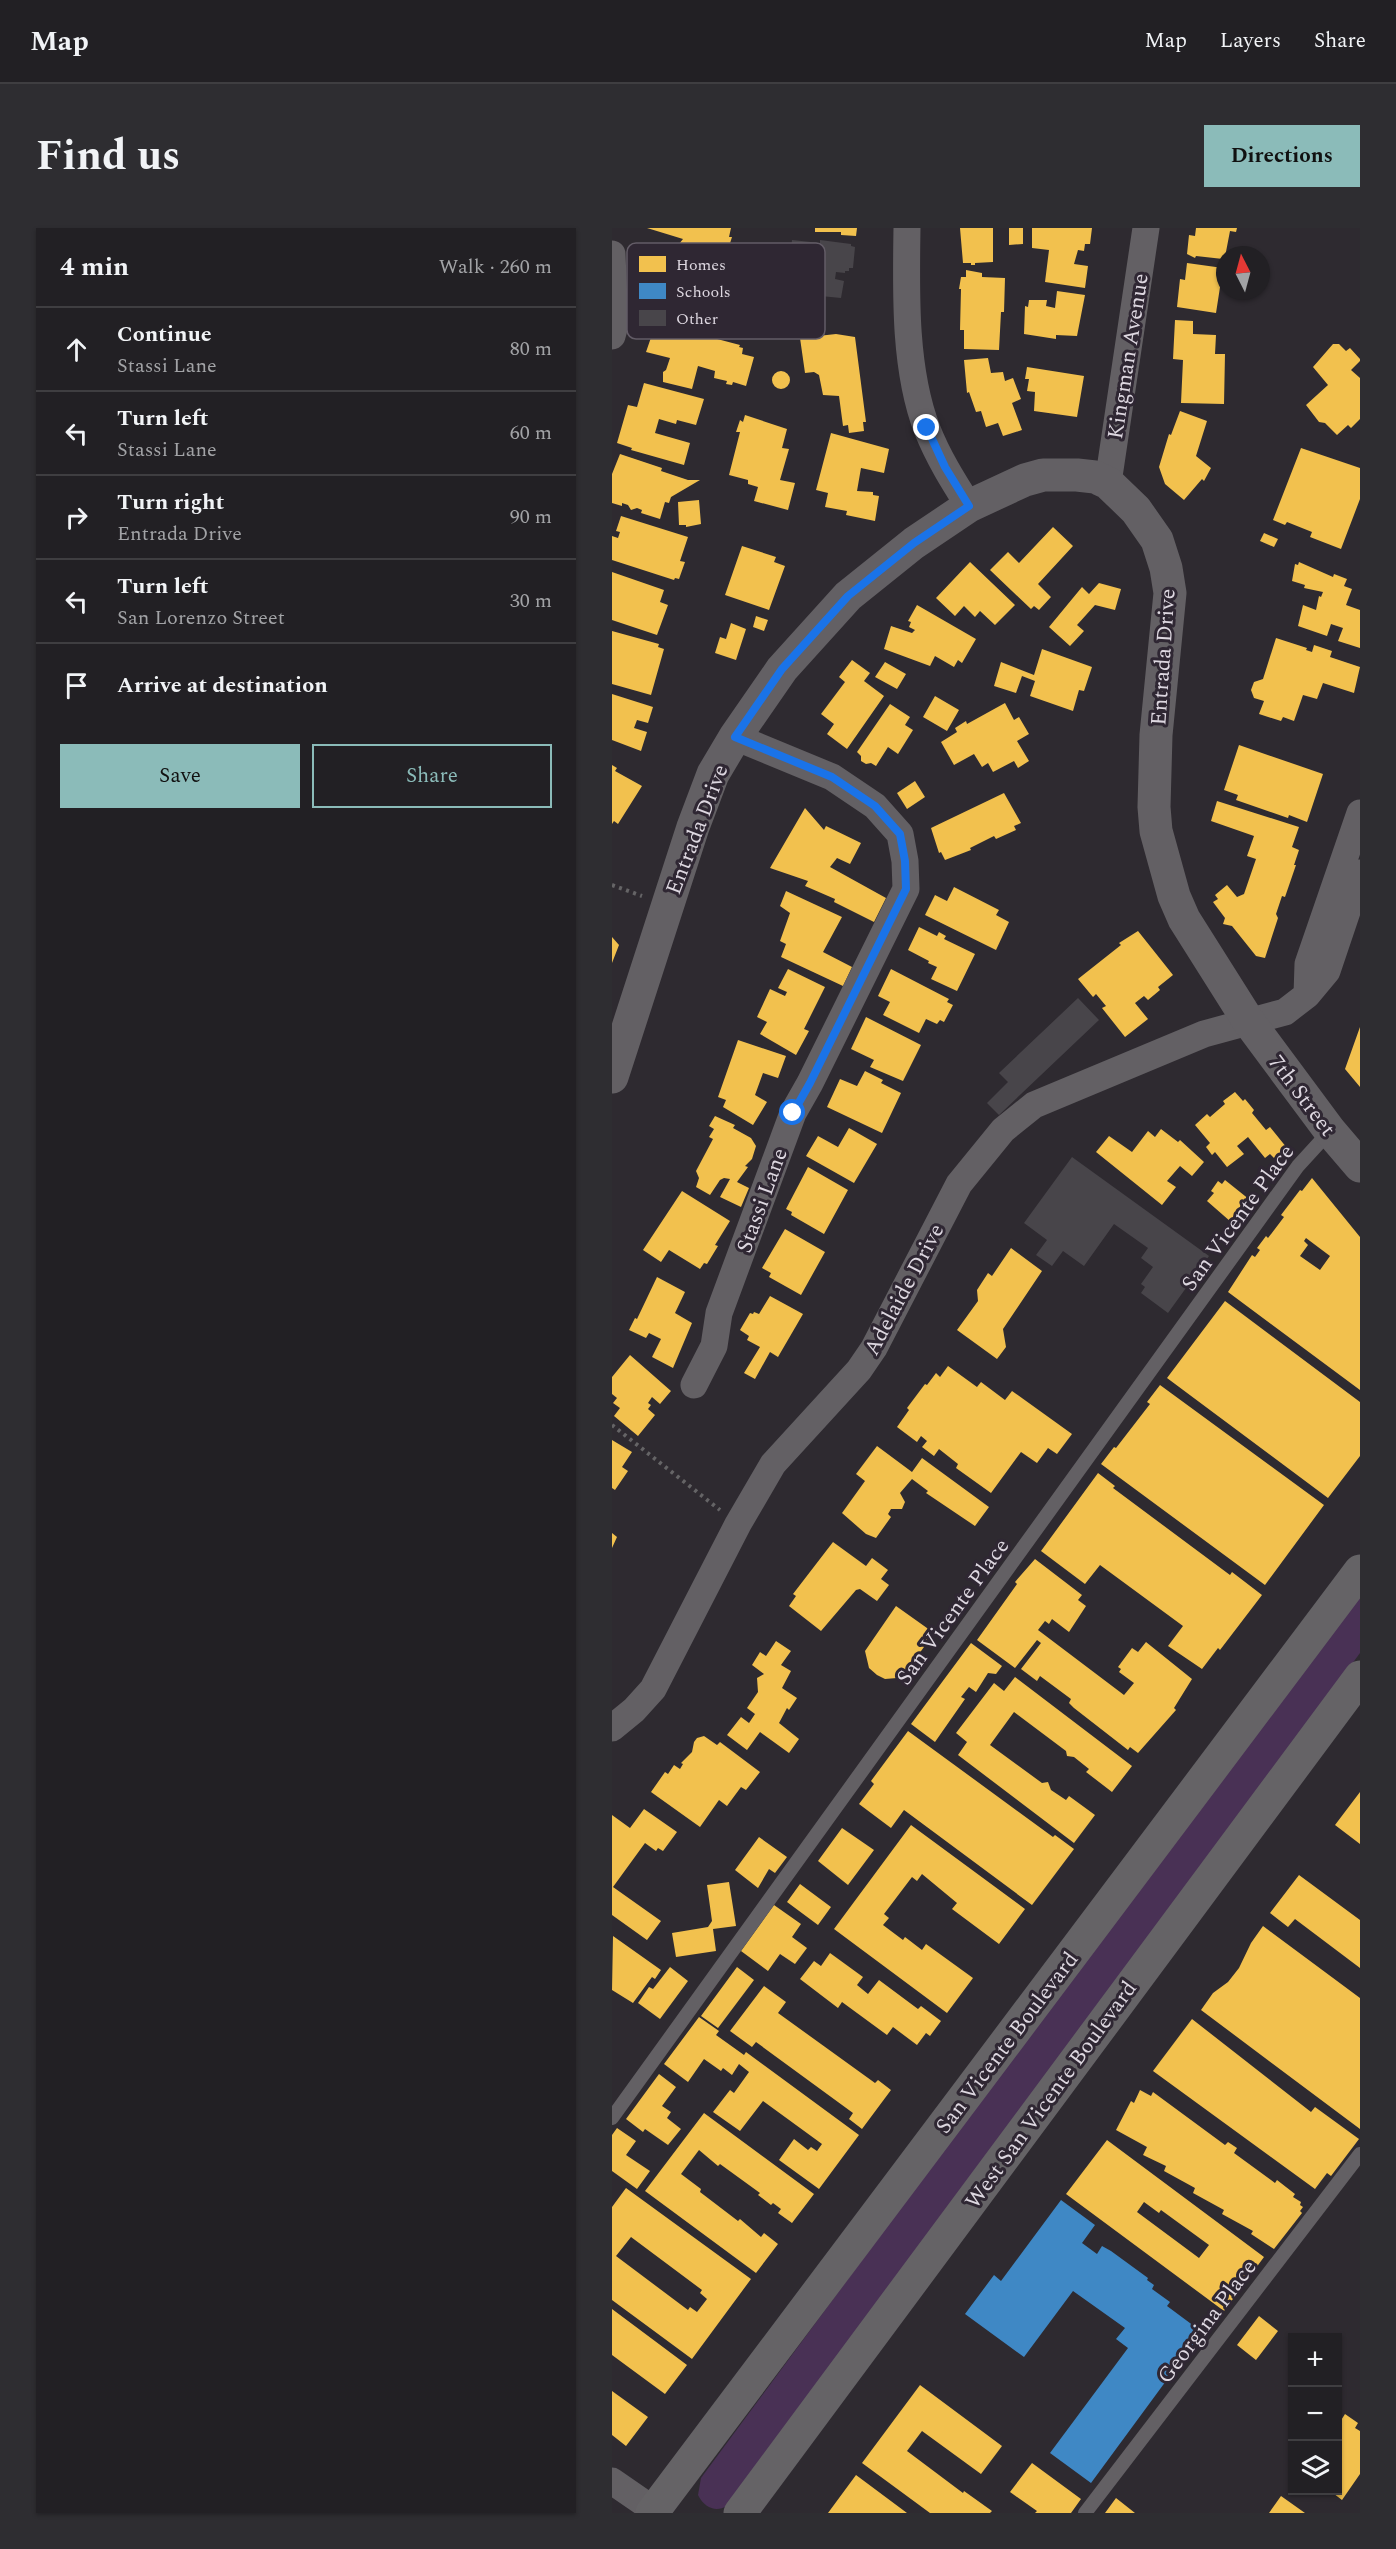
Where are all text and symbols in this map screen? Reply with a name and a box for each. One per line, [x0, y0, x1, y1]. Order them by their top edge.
text: Map [30, 20, 89, 63]
text: Map [1145, 25, 1187, 57]
text: Layers [1220, 25, 1281, 57]
text: Share [1314, 25, 1366, 57]
text: Find us [36, 125, 180, 188]
button: Directions [1204, 125, 1360, 187]
legend [627, 243, 825, 339]
north arrow [1216, 246, 1270, 300]
text: 4 min [60, 247, 129, 287]
text: Walk · 260 m [439, 252, 552, 282]
text: Homes [676, 253, 726, 277]
street label: Kingman Avenue [1099, 271, 1158, 442]
text: Schools [676, 280, 731, 304]
text: Other [676, 307, 718, 331]
text: Continue [117, 318, 212, 351]
icon: ahead [60, 333, 93, 366]
text: 80 m [510, 334, 552, 364]
text: Stassi Lane [117, 351, 217, 381]
text: Turn left [117, 402, 209, 435]
route end [913, 414, 939, 440]
icon: left [60, 417, 93, 450]
text: 60 m [510, 418, 552, 448]
text: Stassi Lane [117, 435, 217, 465]
text: Turn right [117, 486, 224, 519]
icon: right [60, 501, 93, 534]
text: 90 m [510, 502, 552, 532]
text: Entrada Drive [117, 519, 242, 549]
text: Turn left [117, 570, 209, 603]
icon: left [60, 585, 93, 618]
text: 30 m [510, 586, 552, 616]
street label: Entrada Drive [1142, 587, 1185, 727]
text: San Lorenzo Street [117, 603, 285, 633]
icon: arrive [60, 669, 93, 702]
text: Arrive at destination [117, 669, 328, 702]
button: Save [60, 744, 300, 808]
button: Share [312, 744, 552, 808]
street label: Entrada Drive [657, 760, 737, 900]
street label: 7th Street [1260, 1048, 1344, 1144]
route start [779, 1099, 805, 1125]
street label: San Vicente Place [1174, 1138, 1303, 1298]
street label: Stassi Lane [728, 1143, 797, 1258]
street label: Adelaide Drive [856, 1218, 953, 1362]
street label: San Vicente Place [889, 1532, 1018, 1692]
street label: San Vicente Boulevard [928, 1945, 1087, 2141]
street label: West San Vicente Boulevard [957, 1974, 1145, 2216]
street label: Georgina Place [1149, 2253, 1265, 2391]
map controls [1288, 2333, 1342, 2495]
button: + [1288, 2333, 1342, 2387]
button: − [1288, 2387, 1342, 2441]
button: layers [1288, 2441, 1342, 2495]

